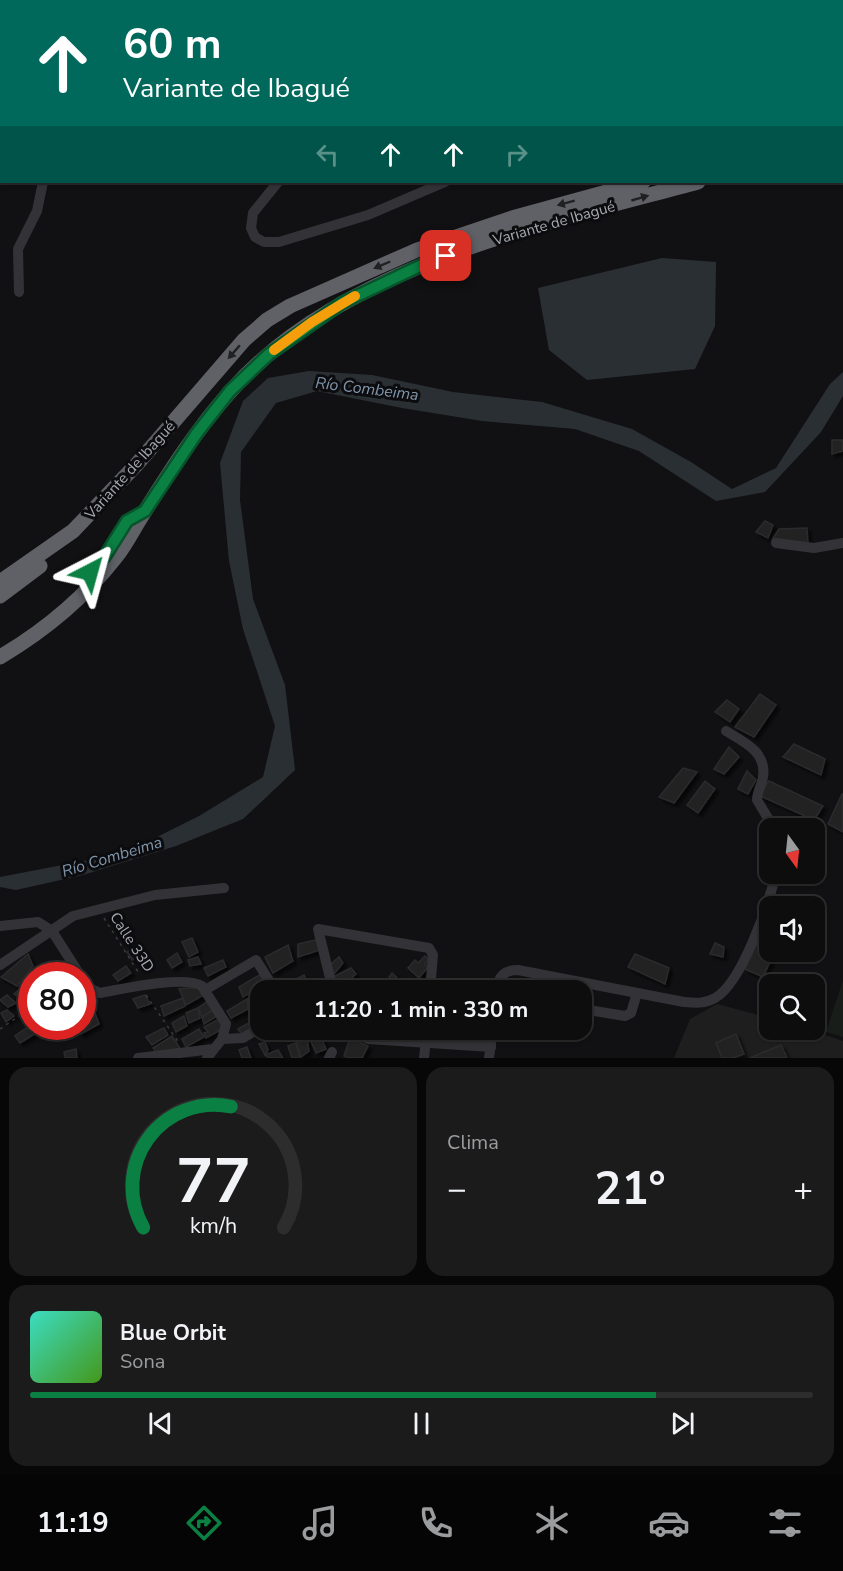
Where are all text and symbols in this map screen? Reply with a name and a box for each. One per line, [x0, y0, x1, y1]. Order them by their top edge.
text: 60 m [123, 16, 222, 73]
icon: ahead [24, 24, 102, 102]
text: Variante de Ibagué [123, 70, 350, 107]
icon: left [311, 138, 344, 171]
icon: ahead [374, 138, 407, 171]
icon: ahead [437, 138, 470, 171]
icon: right [500, 138, 533, 171]
one-way arrow [631, 193, 649, 202]
street label: Variante de Ibagué [490, 196, 617, 250]
one-way arrow [557, 198, 575, 208]
pin [420, 230, 471, 281]
icon: arrive [429, 239, 462, 272]
one-way arrow [373, 261, 390, 270]
one-way arrow [228, 344, 241, 359]
water label: Río Combeima [314, 372, 420, 406]
street label: Variante de Ibagué [80, 416, 180, 524]
position arrow [58, 540, 122, 604]
north arrow [759, 818, 825, 884]
map controls [759, 818, 825, 1040]
water label: Río Combeima [59, 831, 165, 883]
button: sound [759, 896, 825, 962]
street label: Calle 33D [105, 908, 159, 976]
speed limit sign: 80 [18, 962, 96, 1040]
button: search [759, 974, 825, 1040]
text: 11:20 · 1 min · 330 m [314, 995, 528, 1025]
text: Clima [447, 1129, 499, 1156]
text: 77 [176, 1139, 250, 1224]
text: 21° [594, 1159, 666, 1220]
text: − [447, 1167, 467, 1212]
text: + [793, 1167, 813, 1212]
text: km/h [189, 1212, 237, 1242]
text: Blue Orbit [120, 1318, 226, 1348]
text: Sona [120, 1348, 165, 1375]
icon: previous [144, 1407, 177, 1440]
icon: pause [405, 1407, 438, 1440]
icon: next [666, 1407, 699, 1440]
icon: directions [183, 1502, 225, 1544]
icon: music [299, 1502, 341, 1544]
icon: phone [415, 1502, 457, 1544]
icon: climate [531, 1502, 573, 1544]
icon: car [648, 1502, 690, 1544]
icon: filters [764, 1502, 806, 1544]
text: 11:19 [37, 1505, 109, 1542]

